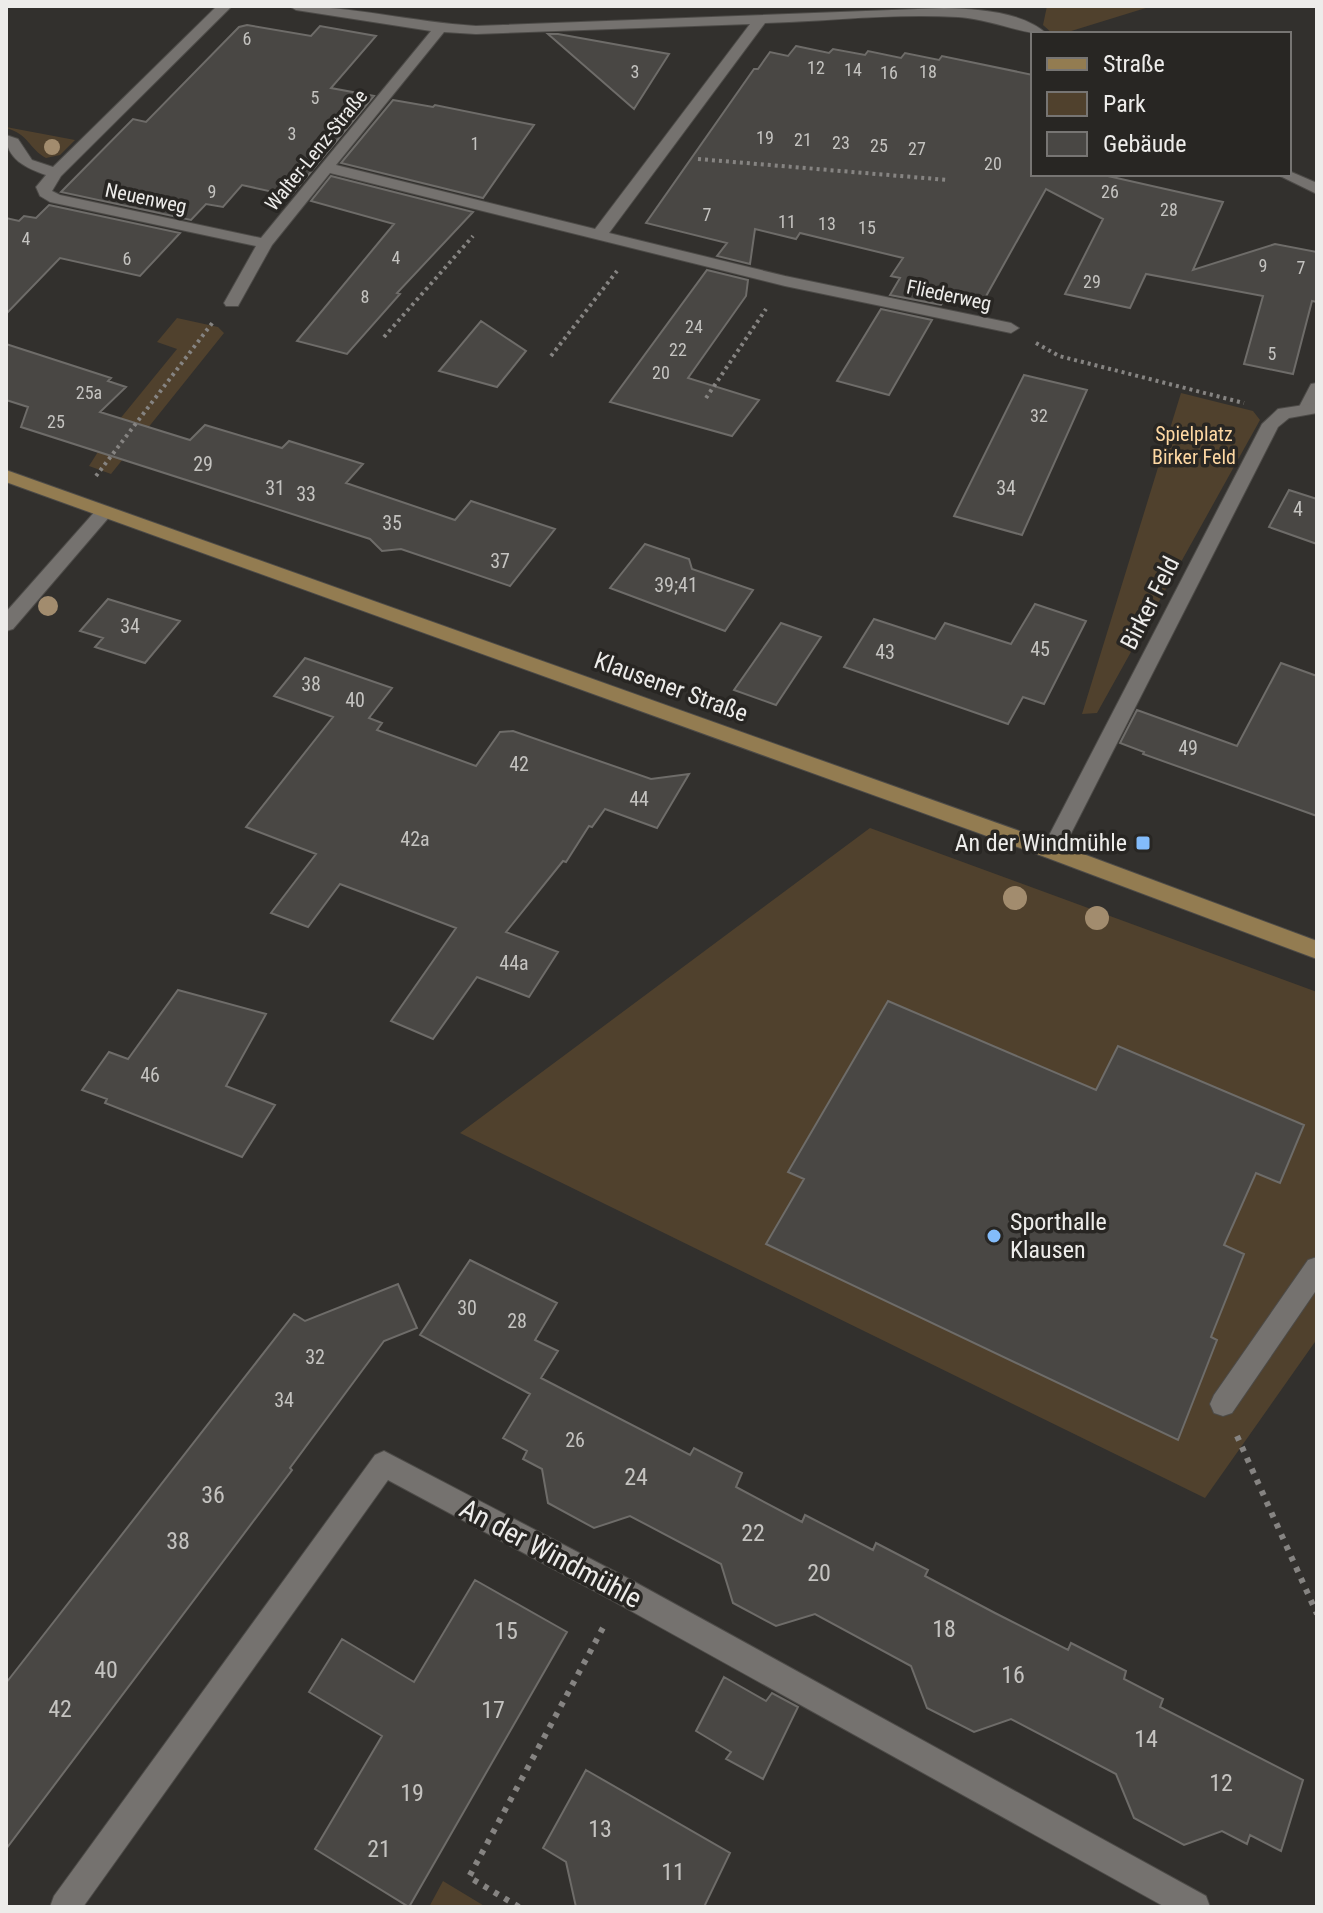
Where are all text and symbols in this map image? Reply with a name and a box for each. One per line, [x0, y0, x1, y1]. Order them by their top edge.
house number: 6 [243, 28, 251, 49]
legend [1031, 32, 1291, 176]
text: Straße [1103, 50, 1165, 78]
house number: 12 [807, 57, 825, 78]
house number: 14 [844, 59, 862, 80]
house number: 3 [631, 61, 639, 82]
house number: 18 [919, 61, 937, 82]
house number: 16 [880, 62, 898, 83]
street label: Walter-Lenz-Straße [260, 84, 372, 216]
house number: 5 [311, 87, 320, 108]
text: Park [1103, 90, 1146, 118]
house number: 3 [288, 123, 296, 144]
house number: 19 [756, 127, 774, 148]
house number: 21 [794, 129, 812, 150]
text: Gebäude [1103, 130, 1187, 158]
house number: 23 [832, 132, 850, 153]
house number: 1 [471, 133, 479, 154]
house number: 25 [870, 135, 888, 156]
house number: 27 [908, 138, 926, 159]
house number: 20 [984, 153, 1002, 174]
street label: Neuenweg [103, 178, 189, 218]
house number: 9 [208, 181, 216, 202]
house number: 26 [1101, 181, 1119, 202]
house number: 28 [1160, 199, 1178, 220]
house number: 7 [703, 204, 712, 225]
house number: 11 [778, 211, 796, 232]
house number: 13 [818, 213, 836, 234]
house number: 15 [858, 217, 876, 238]
house number: 4 [22, 228, 31, 249]
house number: 4 [392, 247, 401, 268]
house number: 6 [123, 248, 131, 269]
house number: 9 [1259, 255, 1267, 276]
house number: 7 [1297, 257, 1306, 278]
house number: 29 [1083, 271, 1101, 292]
street label: Fliederweg [904, 274, 994, 316]
house number: 8 [361, 286, 369, 307]
house number: 24 [685, 316, 703, 337]
house number: 22 [669, 339, 687, 360]
house number: 5 [1268, 343, 1277, 364]
house number: 20 [652, 362, 670, 383]
house number: 25a [76, 382, 102, 403]
house number: 32 [1030, 405, 1048, 426]
house number: 25 [47, 411, 65, 432]
park label: Spielplatz Birker Feld [1152, 422, 1236, 469]
house number: 29 [193, 452, 213, 476]
house number: 31 [265, 476, 285, 500]
house number: 34 [996, 476, 1016, 500]
house number: 33 [296, 482, 316, 506]
house number: 4 [1293, 497, 1303, 521]
house number: 35 [382, 511, 402, 535]
house number: 37 [490, 549, 510, 573]
street label: Birker Feld [1115, 552, 1185, 654]
house number: 39;41 [654, 573, 698, 597]
house number: 34 [120, 614, 140, 638]
house number: 45 [1030, 637, 1050, 661]
house number: 43 [875, 640, 895, 664]
street label: Klausener Straße [590, 646, 752, 728]
house number: 38 [301, 672, 321, 696]
house number: 40 [345, 688, 365, 712]
house number: 49 [1178, 736, 1198, 760]
house number: 42 [509, 752, 529, 776]
house number: 44 [629, 787, 649, 811]
house number: 42a [400, 827, 430, 851]
place label: An der Windmühle [955, 829, 1127, 857]
marker: An der Windmühle [1134, 834, 1152, 852]
house number: 44a [499, 951, 529, 975]
house number: 46 [140, 1063, 160, 1087]
place label: Sporthalle Klausen [1010, 1208, 1107, 1264]
marker: Sporthalle Klausen [985, 1227, 1003, 1245]
house number: 30 [457, 1296, 477, 1320]
house number: 28 [507, 1309, 527, 1333]
house number: 32 [305, 1345, 325, 1369]
house number: 34 [274, 1388, 294, 1412]
house number: 26 [565, 1428, 585, 1452]
house number: 24 [624, 1463, 648, 1491]
house number: 36 [201, 1481, 225, 1509]
street label: An der Windmühle [454, 1492, 647, 1615]
house number: 22 [741, 1519, 765, 1547]
house number: 38 [166, 1527, 190, 1555]
house number: 20 [807, 1559, 831, 1587]
house number: 18 [932, 1615, 956, 1643]
house number: 15 [494, 1617, 518, 1645]
house number: 40 [94, 1656, 118, 1684]
house number: 16 [1001, 1661, 1025, 1689]
house number: 42 [48, 1695, 72, 1723]
house number: 17 [481, 1696, 505, 1724]
house number: 14 [1134, 1725, 1158, 1753]
house number: 12 [1209, 1769, 1233, 1797]
house number: 19 [400, 1779, 424, 1807]
house number: 13 [588, 1815, 612, 1843]
house number: 21 [367, 1835, 391, 1863]
house number: 11 [661, 1858, 685, 1886]

